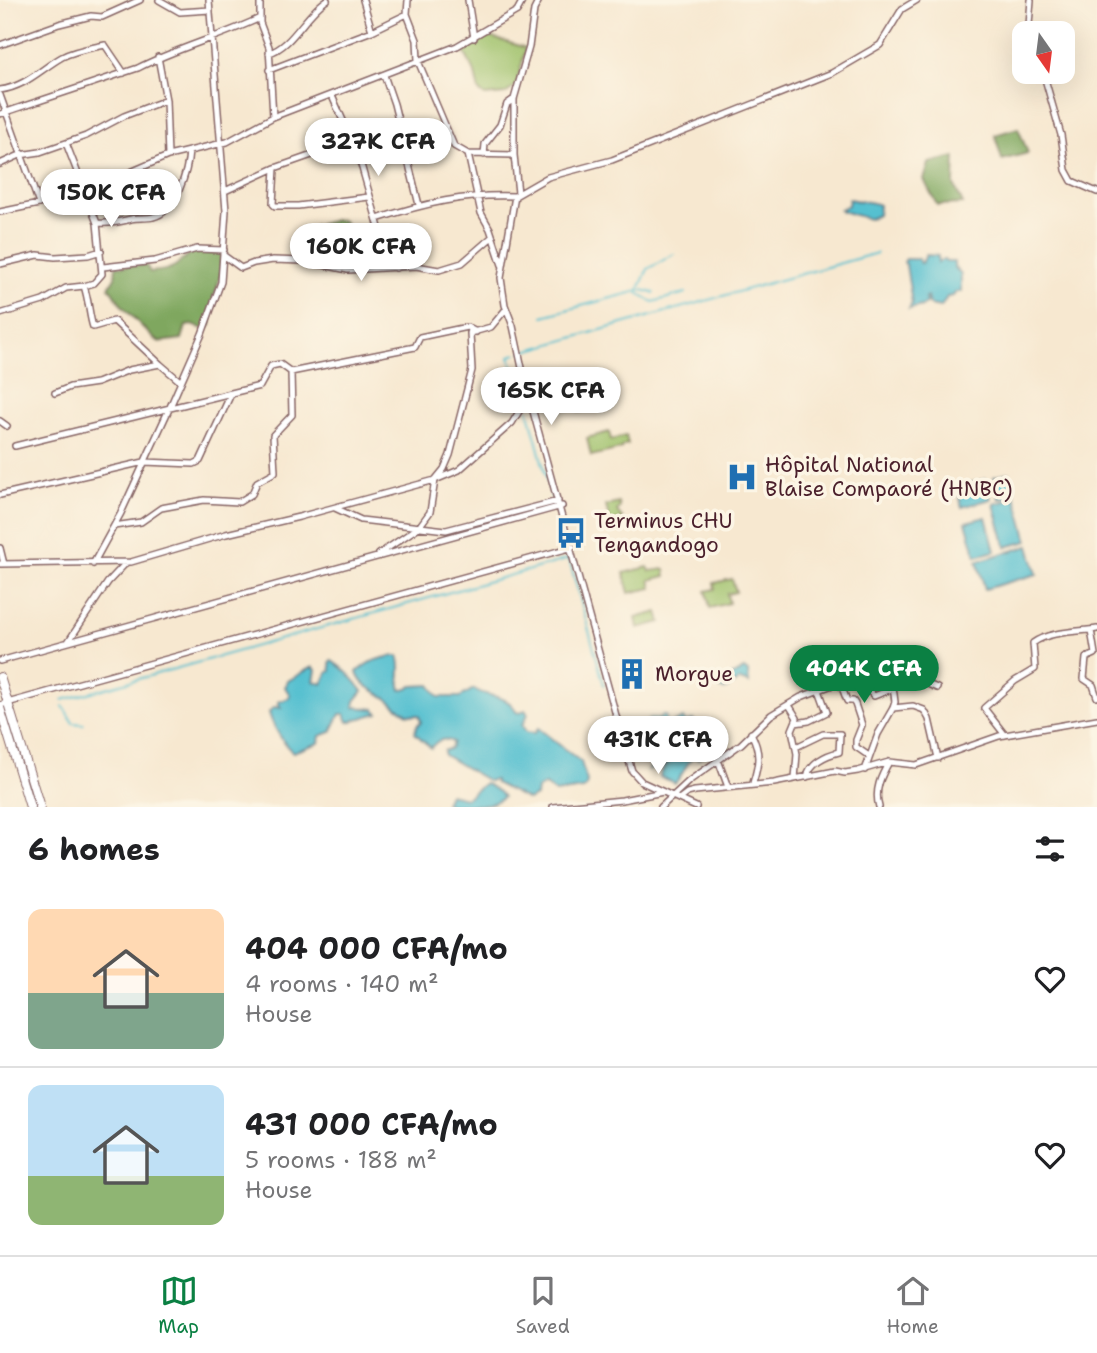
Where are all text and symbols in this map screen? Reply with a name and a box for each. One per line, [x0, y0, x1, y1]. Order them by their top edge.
north arrow [1012, 21, 1074, 84]
map controls [1012, 21, 1075, 84]
pin: 327K CFA [306, 118, 450, 178]
text: 327K CFA [321, 126, 435, 156]
pin: 150K CFA [39, 170, 183, 229]
text: 150K CFA [56, 177, 166, 207]
pin: 160K CFA [289, 224, 433, 283]
text: 160K CFA [306, 231, 416, 261]
pin: 165K CFA [479, 368, 623, 427]
text: 165K CFA [497, 375, 605, 405]
place label: Hôpital National Blaise Compaoré (HNBC) [765, 451, 1013, 503]
hospital icon: Hôpital National Blaise Compaoré (HNBC) [725, 460, 759, 494]
place label: Terminus CHU Tengandogo [594, 507, 733, 559]
bus stop icon: Terminus CHU Tengandogo [554, 516, 588, 550]
pin: 404K CFA [792, 646, 936, 705]
text: 404K CFA [806, 653, 922, 683]
building icon: Morgue [615, 657, 649, 691]
place label: Morgue [655, 660, 733, 688]
pin: 431K CFA [586, 716, 730, 776]
text: 431K CFA [604, 724, 712, 754]
text: 6 homes [28, 829, 160, 870]
icon: filters [1031, 830, 1069, 868]
text: 404 000 CFA/mo [245, 928, 508, 969]
icon: home [84, 937, 168, 1021]
icon: heart [1031, 960, 1069, 998]
text: 4 rooms · 140 m² [245, 969, 439, 999]
text: House [245, 999, 313, 1029]
text: 431 000 CFA/mo [245, 1104, 498, 1145]
icon: home [84, 1113, 168, 1197]
icon: heart [1031, 1136, 1069, 1174]
text: 5 rooms · 188 m² [245, 1145, 437, 1175]
text: House [245, 1175, 313, 1205]
tab: Map [158, 1272, 199, 1339]
tab: Saved [516, 1272, 570, 1339]
tab: Home [886, 1272, 939, 1339]

